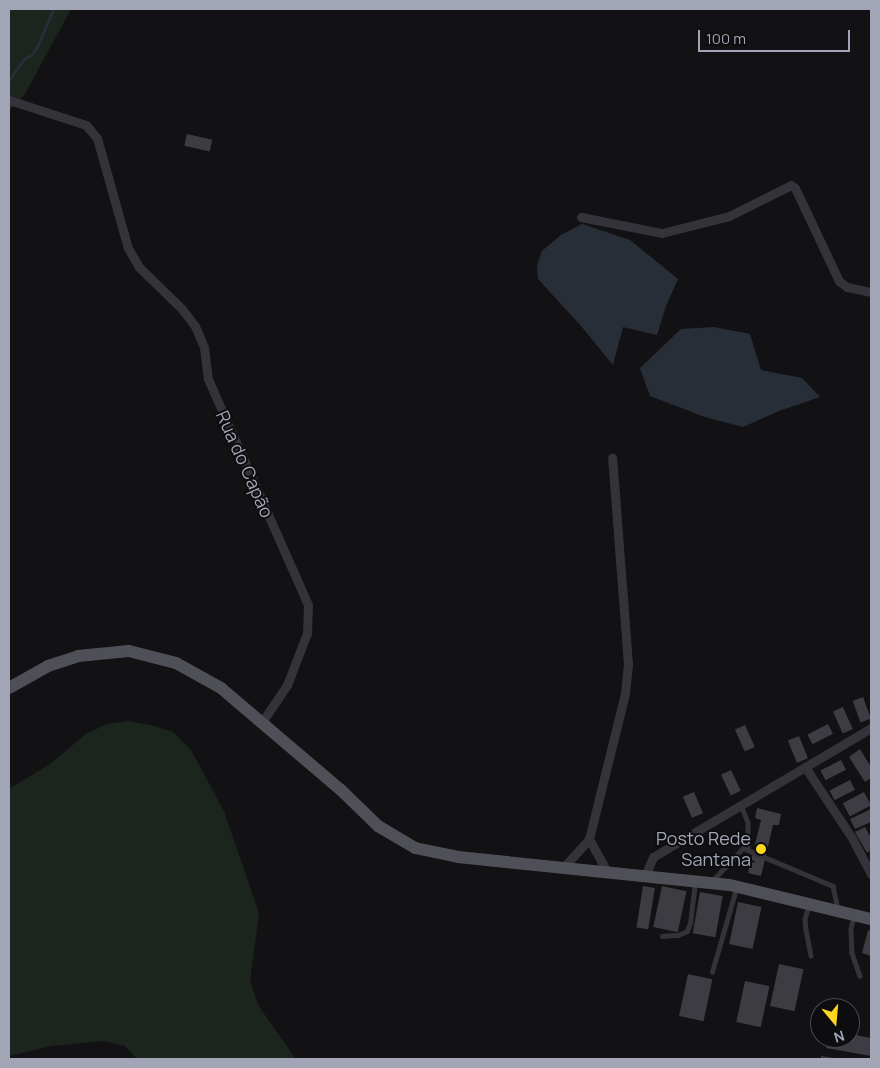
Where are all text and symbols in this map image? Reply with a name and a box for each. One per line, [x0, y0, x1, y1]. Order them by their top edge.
scale bar [700, 20, 852, 52]
text: 100 m [706, 28, 746, 49]
street label: Rua do Capão [212, 407, 278, 521]
place label: Posto Rede Santana [656, 828, 751, 871]
marker: Posto Rede Santana [755, 843, 767, 855]
north arrow [810, 998, 860, 1048]
text: N [832, 1026, 847, 1047]

